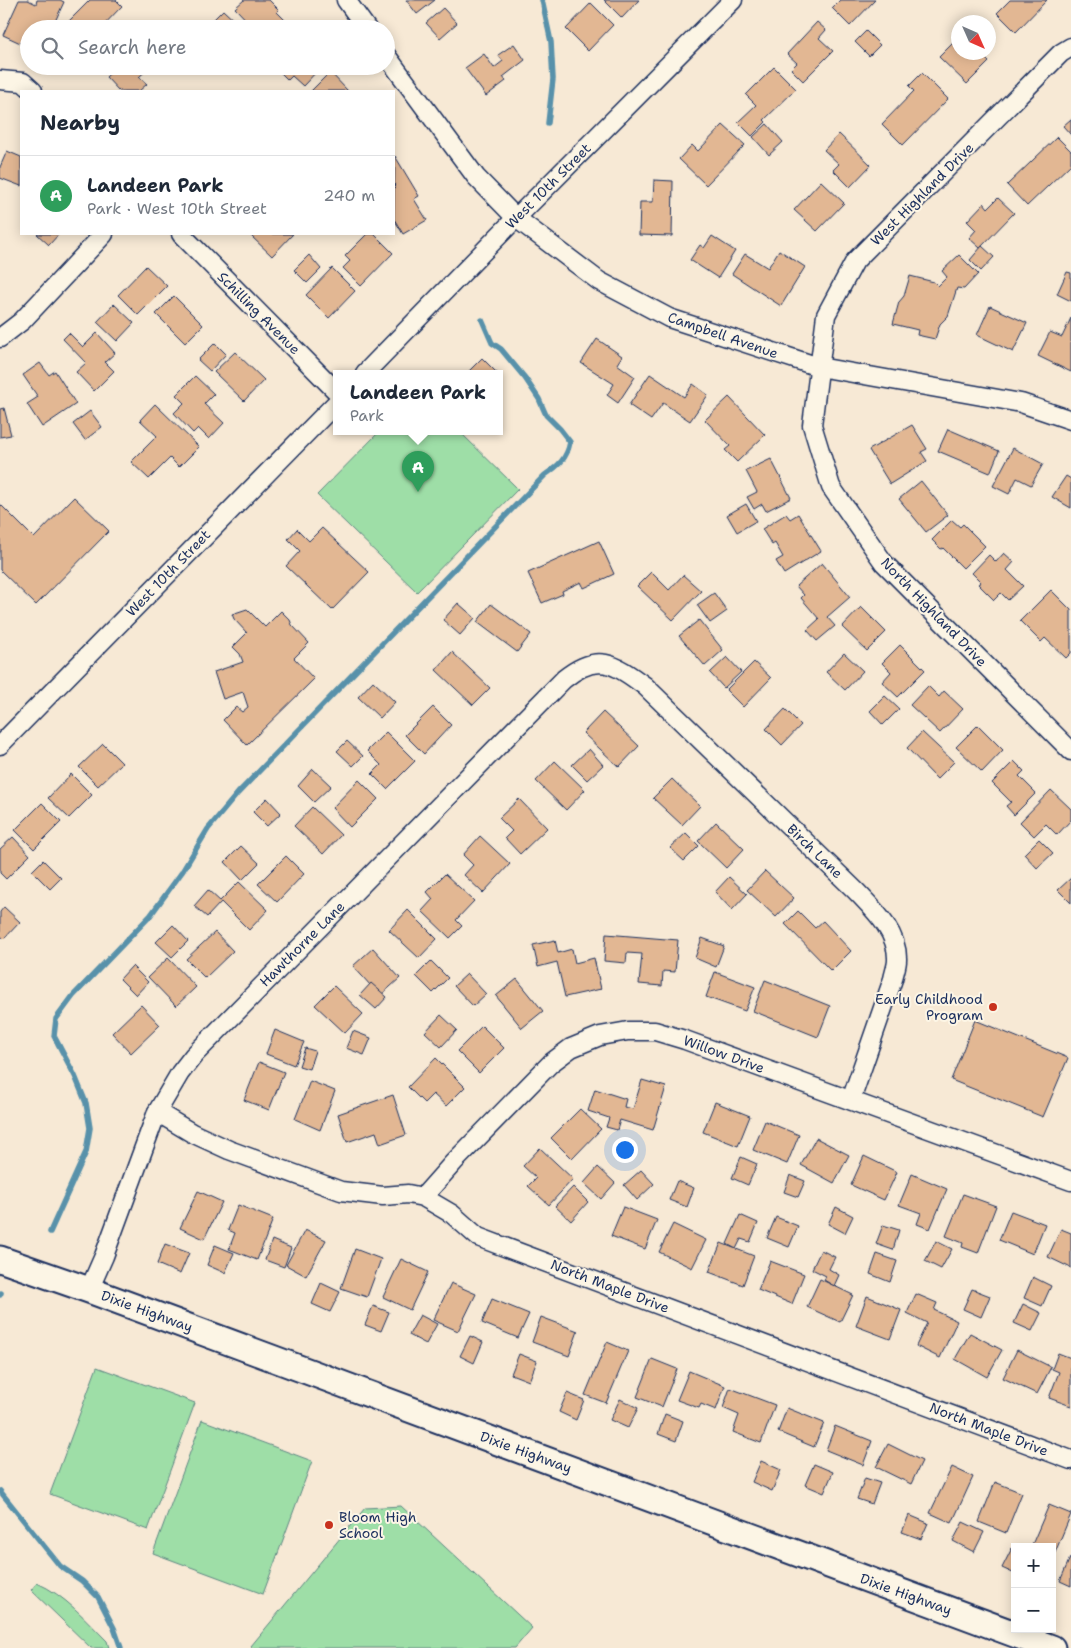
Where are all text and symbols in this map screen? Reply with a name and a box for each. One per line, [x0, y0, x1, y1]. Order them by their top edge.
north arrow [951, 15, 996, 60]
search box [20, 20, 395, 75]
icon: search [38, 34, 66, 62]
text: Search here [78, 35, 187, 60]
text: Nearby [40, 109, 120, 137]
street label: West 10th Street [501, 139, 595, 233]
street label: West Highland Drive [867, 139, 977, 249]
text: Landeen Park [87, 173, 224, 198]
text: A [50, 185, 62, 206]
text: 240 m [323, 185, 375, 206]
text: Park · West 10th Street [87, 198, 267, 219]
street label: Schilling Avenue [214, 268, 304, 358]
street label: Campbell Avenue [665, 308, 781, 362]
popup [333, 370, 503, 435]
text: Landeen Park [350, 380, 486, 405]
text: Park [350, 405, 384, 426]
pin: A [402, 451, 434, 492]
street label: West 10th Street [122, 526, 214, 620]
street label: North Highland Drive [877, 554, 991, 670]
street label: Birch Lane [783, 820, 847, 882]
street label: Hawthorne Lane [256, 898, 348, 990]
place label: Early Childhood Program [875, 990, 983, 1024]
marker: Early Childhood Program [987, 1001, 999, 1013]
street label: Willow Drive [681, 1031, 767, 1077]
your location [612, 1137, 638, 1163]
street label: North Maple Drive [548, 1255, 672, 1317]
street label: Dixie Highway [99, 1286, 195, 1336]
street label: North Maple Drive [927, 1398, 1051, 1460]
street label: Dixie Highway [478, 1427, 574, 1477]
place label: Bloom High School [339, 1508, 417, 1542]
marker: Bloom High School [323, 1519, 335, 1531]
map controls [1011, 1543, 1056, 1633]
button: + [1011, 1543, 1056, 1588]
street label: Dixie Highway [858, 1569, 954, 1619]
button: − [1011, 1588, 1056, 1633]

